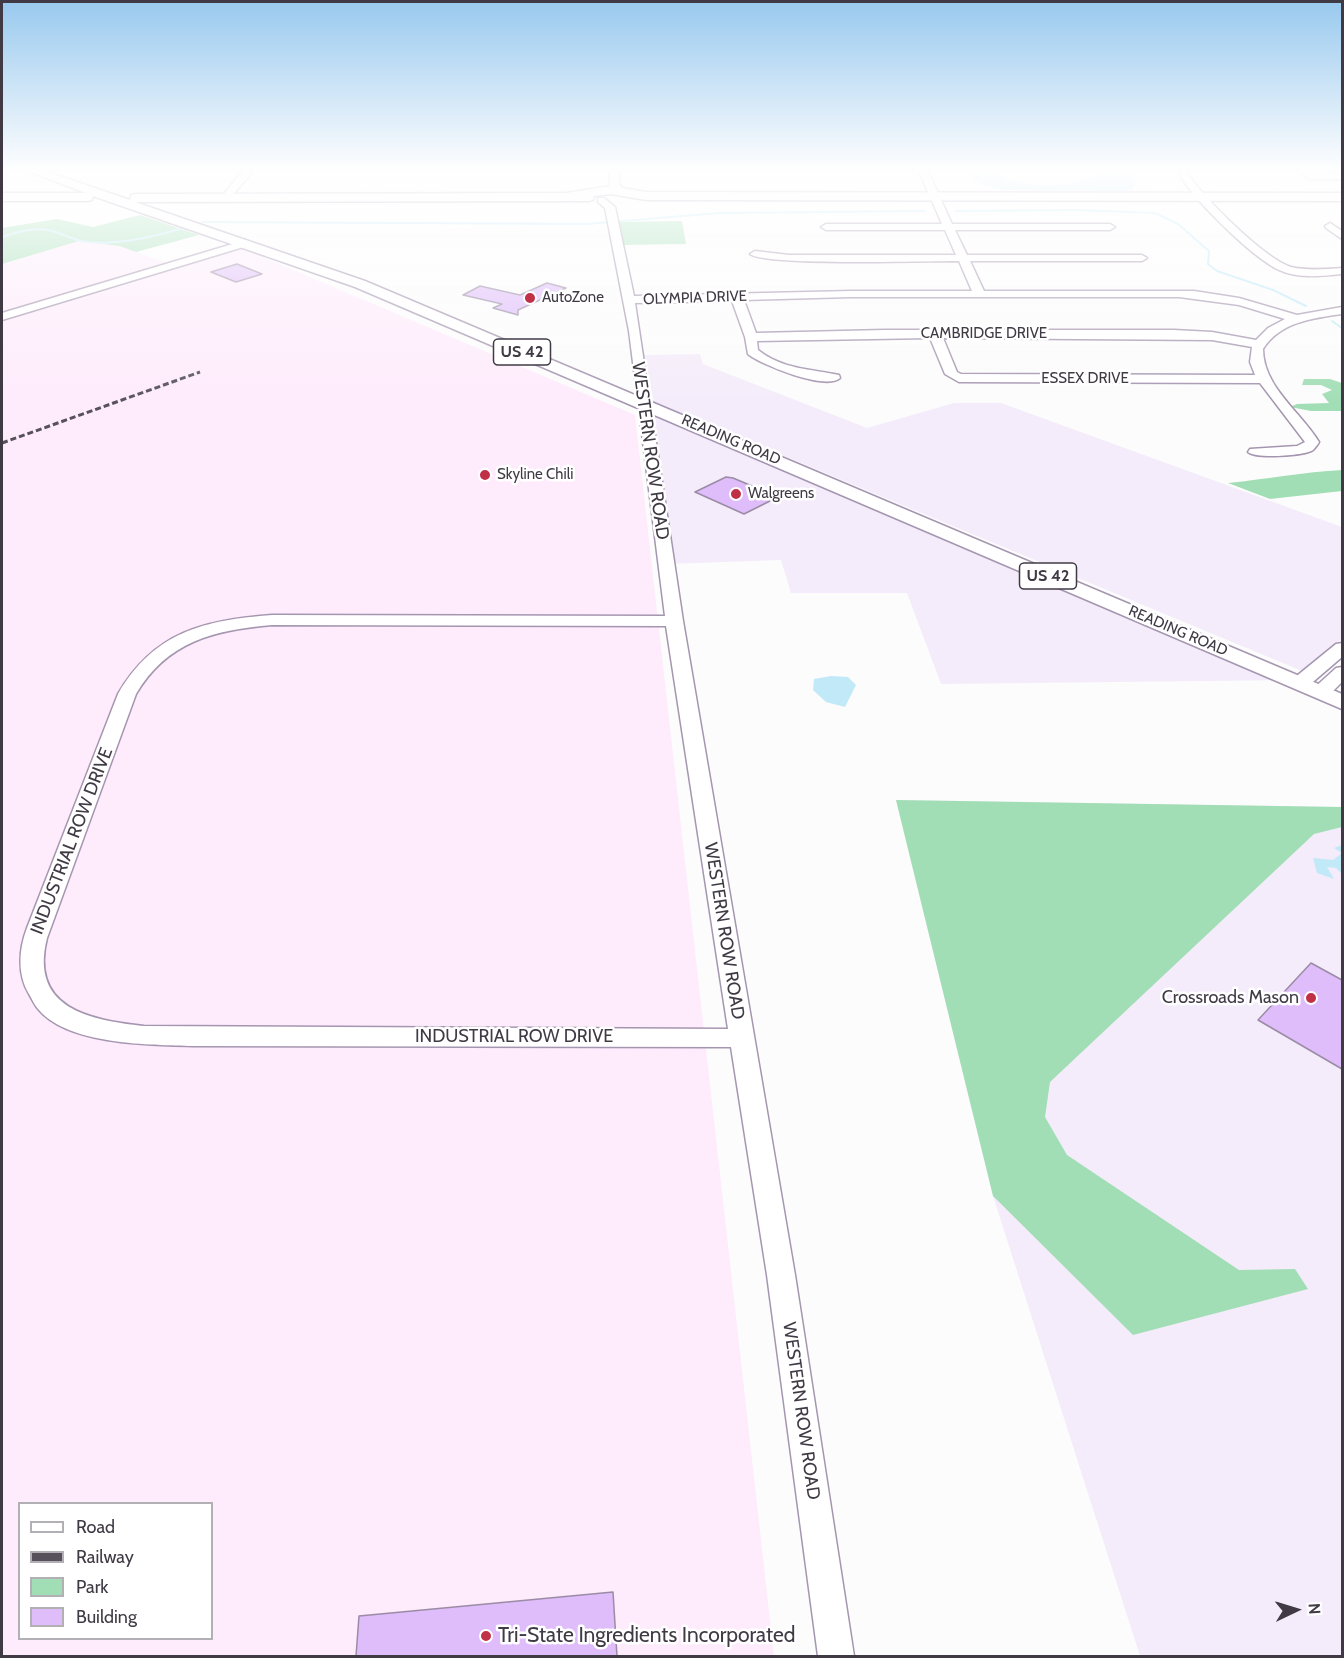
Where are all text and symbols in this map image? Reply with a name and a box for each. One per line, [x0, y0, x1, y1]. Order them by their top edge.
street label: OLYMPIA DRIVE [643, 287, 747, 309]
place label: AutoZone [542, 289, 604, 307]
marker: AutoZone [523, 291, 537, 305]
street label: CAMBRIDGE DRIVE [921, 325, 1047, 343]
road number: US 42 [494, 339, 550, 365]
street label: WESTERN ROW ROAD [627, 361, 673, 541]
street label: ESSEX DRIVE [1041, 370, 1129, 388]
street label: READING ROAD [679, 411, 783, 469]
place label: Skyline Chili [497, 466, 573, 484]
marker: Skyline Chili [478, 468, 492, 482]
place label: Walgreens [748, 485, 814, 503]
marker: Walgreens [729, 487, 743, 501]
road number: US 42 [1020, 563, 1076, 589]
street label: READING ROAD [1126, 602, 1230, 660]
street label: INDUSTRIAL ROW DRIVE [26, 745, 118, 937]
street label: WESTERN ROW ROAD [699, 841, 749, 1021]
place label: Crossroads Mason [1162, 987, 1299, 1009]
marker: Crossroads Mason [1304, 991, 1318, 1005]
street label: INDUSTRIAL ROW DRIVE [415, 1026, 613, 1048]
street label: WESTERN ROW ROAD [778, 1321, 824, 1501]
legend [18, 1502, 213, 1640]
text: Road [76, 1516, 115, 1538]
text: Railway [76, 1546, 134, 1568]
text: Park [76, 1576, 108, 1598]
north arrow [1266, 1580, 1326, 1640]
text: N [1305, 1602, 1324, 1615]
text: Building [76, 1606, 137, 1628]
place label: Tri-State Ingredients Incorporated [498, 1623, 795, 1649]
marker: Tri-State Ingredients Incorporated [479, 1629, 493, 1643]

